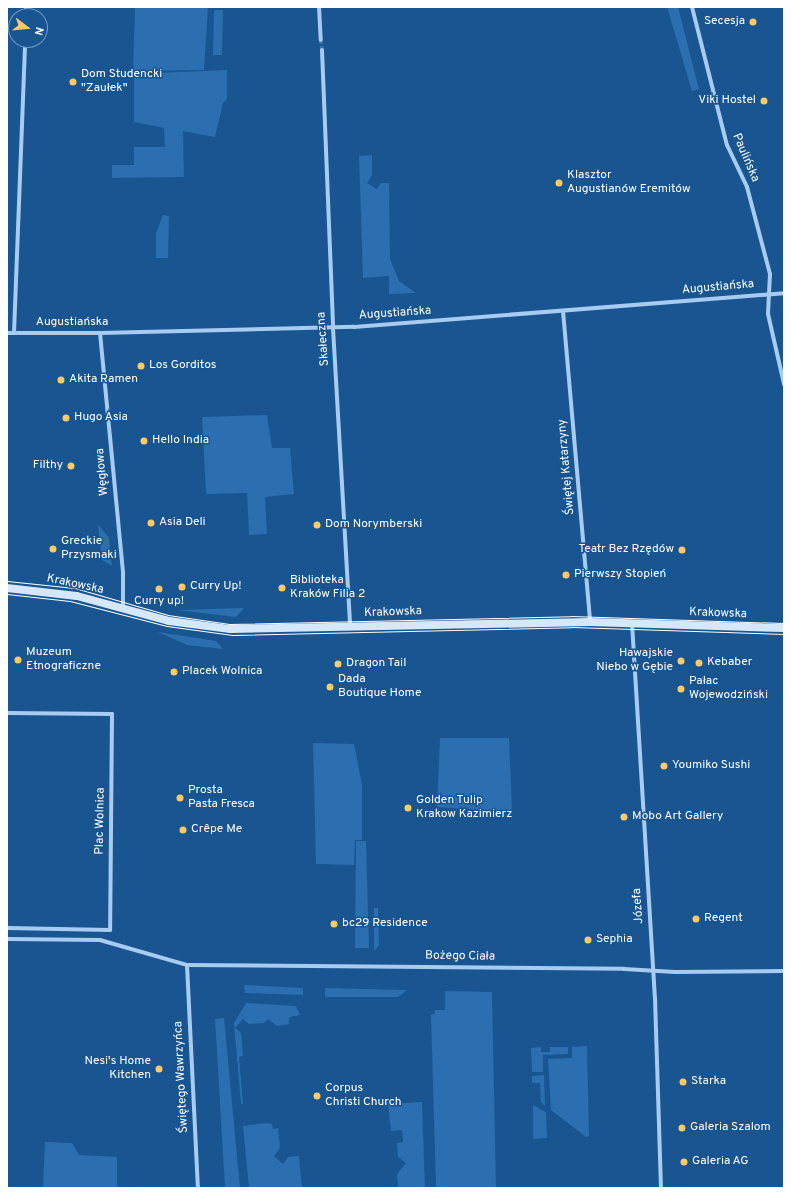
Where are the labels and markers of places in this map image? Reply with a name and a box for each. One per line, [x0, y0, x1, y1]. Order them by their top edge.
place label: Secesja [704, 15, 745, 29]
marker: Secesja [748, 17, 758, 27]
place label: Dom Studencki "Zaułek" [81, 68, 162, 96]
marker: Dom Studencki "Zaułek" [68, 77, 78, 87]
place label: Viki Hostel [698, 94, 756, 108]
marker: Viki Hostel [759, 96, 769, 106]
place label: Klasztor Augustianów Eremitów [567, 169, 691, 197]
marker: Klasztor Augustianów Eremitów [554, 178, 564, 188]
place label: Los Gorditos [149, 359, 216, 373]
marker: Los Gorditos [136, 361, 146, 371]
place label: Akita Ramen [69, 373, 138, 387]
marker: Akita Ramen [56, 375, 66, 385]
place label: Hugo Asia [74, 411, 128, 425]
marker: Hugo Asia [61, 413, 71, 423]
place label: Hello India [152, 434, 209, 448]
marker: Hello India [139, 436, 149, 446]
place label: Filthy [33, 459, 63, 473]
marker: Filthy [66, 461, 76, 471]
place label: Asia Deli [159, 516, 206, 530]
marker: Asia Deli [146, 518, 156, 528]
place label: Dom Norymberski [325, 518, 422, 532]
marker: Dom Norymberski [312, 520, 322, 530]
place label: Greckie Przysmaki [61, 535, 117, 563]
place label: Teatr Bez Rzędów [578, 543, 674, 557]
marker: Greckie Przysmaki [48, 544, 58, 554]
marker: Teatr Bez Rzędów [677, 545, 687, 555]
place label: Pierwszy Stopień [574, 568, 666, 582]
marker: Pierwszy Stopień [561, 570, 571, 580]
place label: Biblioteka Kraków Filia 2 [290, 574, 365, 602]
place label: Curry Up! [190, 580, 241, 594]
marker: Curry Up! [177, 582, 187, 592]
marker: Biblioteka Kraków Filia 2 [277, 583, 287, 593]
marker: Curry up! [154, 584, 164, 594]
place label: Curry up! [134, 595, 184, 609]
place label: Muzeum Etnograficzne [26, 646, 101, 674]
place label: Hawajskie Niebo w Gębie [596, 647, 673, 675]
marker: Muzeum Etnograficzne [13, 655, 23, 665]
marker: Hawajskie Niebo w Gębie [676, 656, 686, 666]
place label: Kebaber [707, 656, 752, 670]
place label: Dragon Tail [346, 657, 407, 671]
marker: Kebaber [694, 658, 704, 668]
marker: Dragon Tail [333, 659, 343, 669]
place label: Placek Wolnica [182, 665, 263, 679]
marker: Placek Wolnica [169, 667, 179, 677]
place label: Dada Boutique Home [338, 673, 421, 701]
place label: Pałac Wojewodziński [689, 675, 768, 703]
marker: Dada Boutique Home [325, 682, 335, 692]
marker: Pałac Wojewodziński [676, 684, 686, 694]
place label: Youmiko Sushi [672, 759, 750, 773]
marker: Youmiko Sushi [659, 761, 669, 771]
place label: Prosta Pasta Fresca [188, 784, 255, 812]
marker: Prosta Pasta Fresca [175, 793, 185, 803]
place label: Golden Tulip Krakow Kazimierz [416, 794, 512, 822]
marker: Golden Tulip Krakow Kazimierz [403, 803, 413, 813]
place label: Mobo Art Gallery [632, 810, 724, 824]
marker: Mobo Art Gallery [619, 812, 629, 822]
place label: Crêpe Me [191, 823, 242, 837]
marker: Crêpe Me [178, 825, 188, 835]
place label: Regent [704, 912, 743, 926]
marker: Regent [691, 914, 701, 924]
place label: bc29 Residence [342, 917, 428, 931]
marker: bc29 Residence [329, 919, 339, 929]
place label: Sephia [596, 933, 632, 947]
marker: Sephia [583, 935, 593, 945]
place label: Nesi's Home Kitchen [85, 1055, 151, 1083]
marker: Nesi's Home Kitchen [154, 1064, 164, 1074]
place label: Starka [691, 1075, 726, 1089]
marker: Starka [678, 1077, 688, 1087]
place label: Corpus Christi Church [325, 1082, 401, 1110]
marker: Corpus Christi Church [312, 1091, 322, 1101]
place label: Galeria Szalom [690, 1121, 771, 1135]
marker: Galeria Szalom [677, 1123, 687, 1133]
place label: Galeria AG [692, 1155, 749, 1169]
marker: Galeria AG [679, 1157, 689, 1167]

